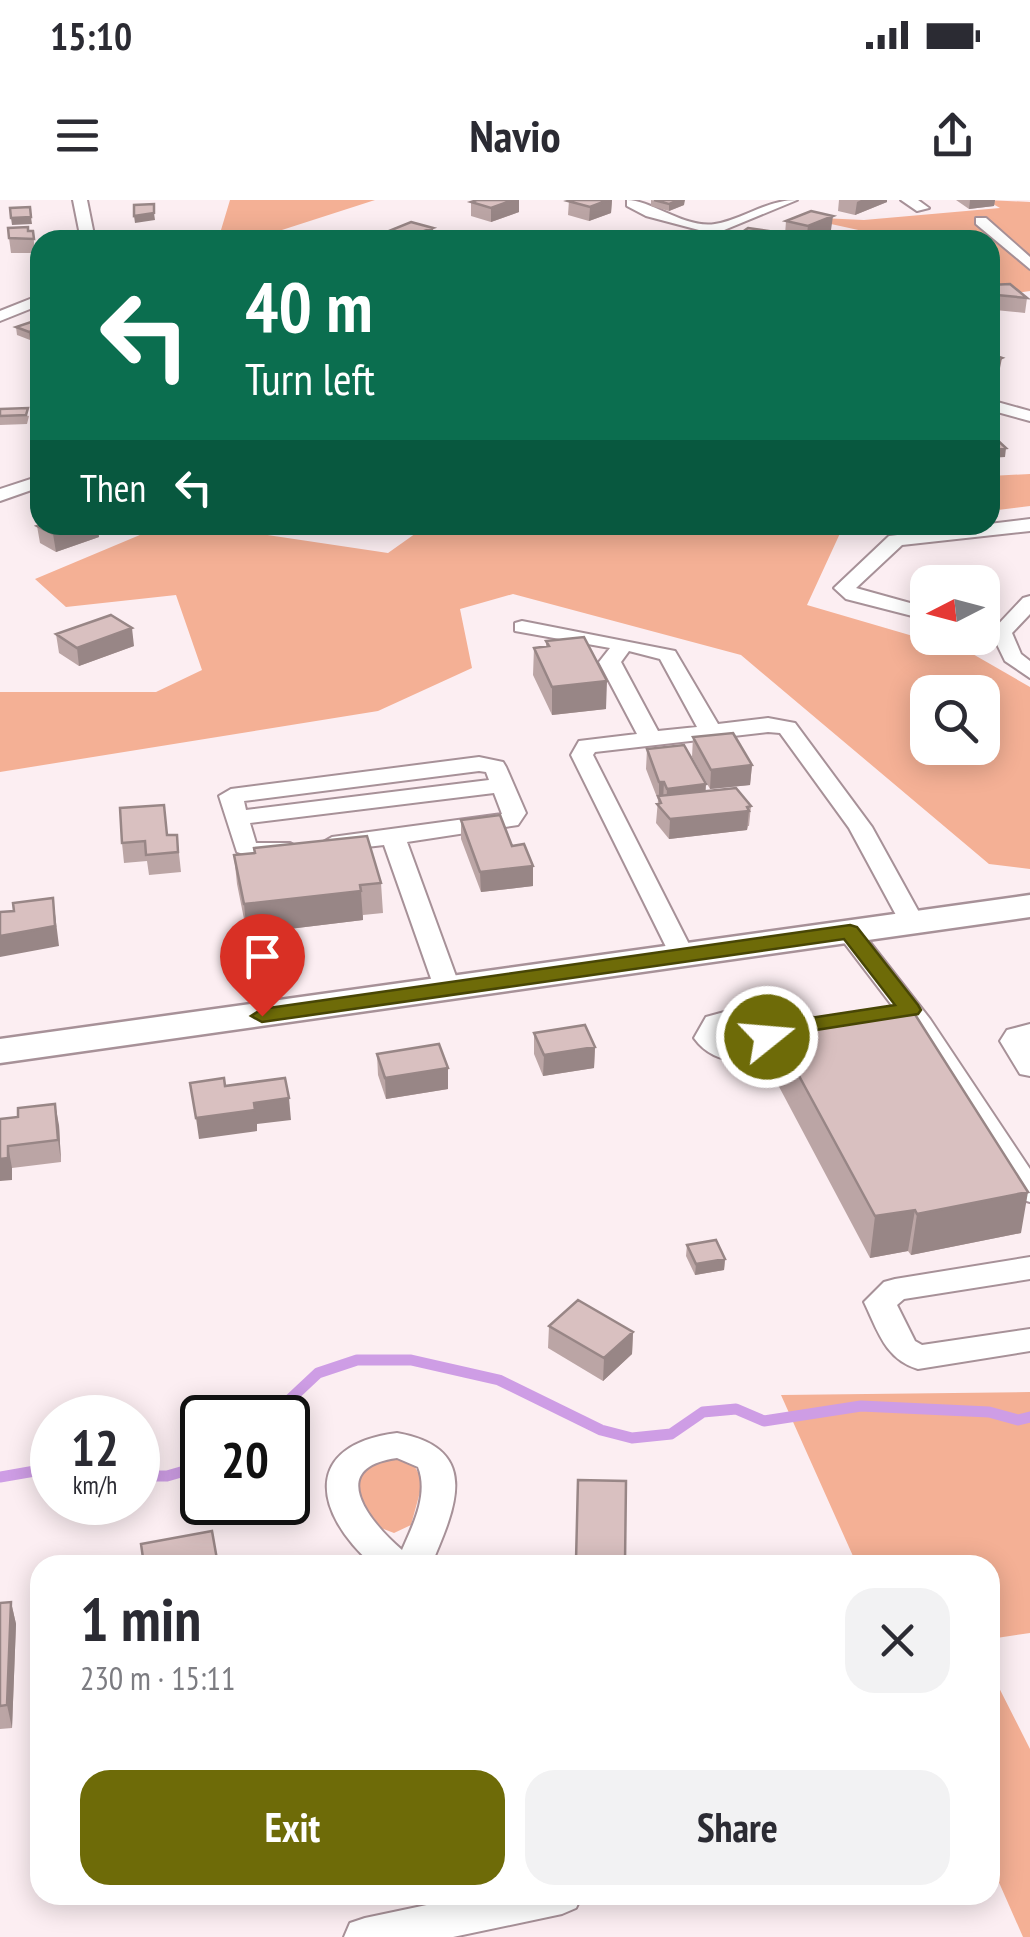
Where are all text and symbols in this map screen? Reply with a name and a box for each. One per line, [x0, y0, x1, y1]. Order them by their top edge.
text: 15:10 [50, 11, 132, 60]
text: Navio [470, 106, 561, 164]
icon: menu [50, 108, 105, 163]
icon: share [925, 108, 980, 163]
text: 40 m [245, 261, 373, 351]
icon: left [80, 270, 210, 400]
text: Turn left [245, 349, 375, 407]
icon: left [166, 460, 221, 515]
text: Then [80, 463, 146, 512]
north arrow [910, 565, 1000, 655]
map controls [910, 565, 1000, 765]
button: search [910, 675, 1000, 765]
pin [220, 914, 305, 1017]
icon: arrive [235, 929, 290, 984]
position arrow [715, 985, 819, 1089]
speed limit sign: 20 [180, 1395, 310, 1525]
text: 12 [71, 1415, 119, 1480]
text: km/h [73, 1469, 117, 1501]
text: 1 min [80, 1580, 201, 1658]
button: close [845, 1588, 950, 1693]
text: 230 m · 15:11 [80, 1657, 235, 1699]
button: Exit [80, 1770, 505, 1885]
button: Share [525, 1770, 950, 1885]

